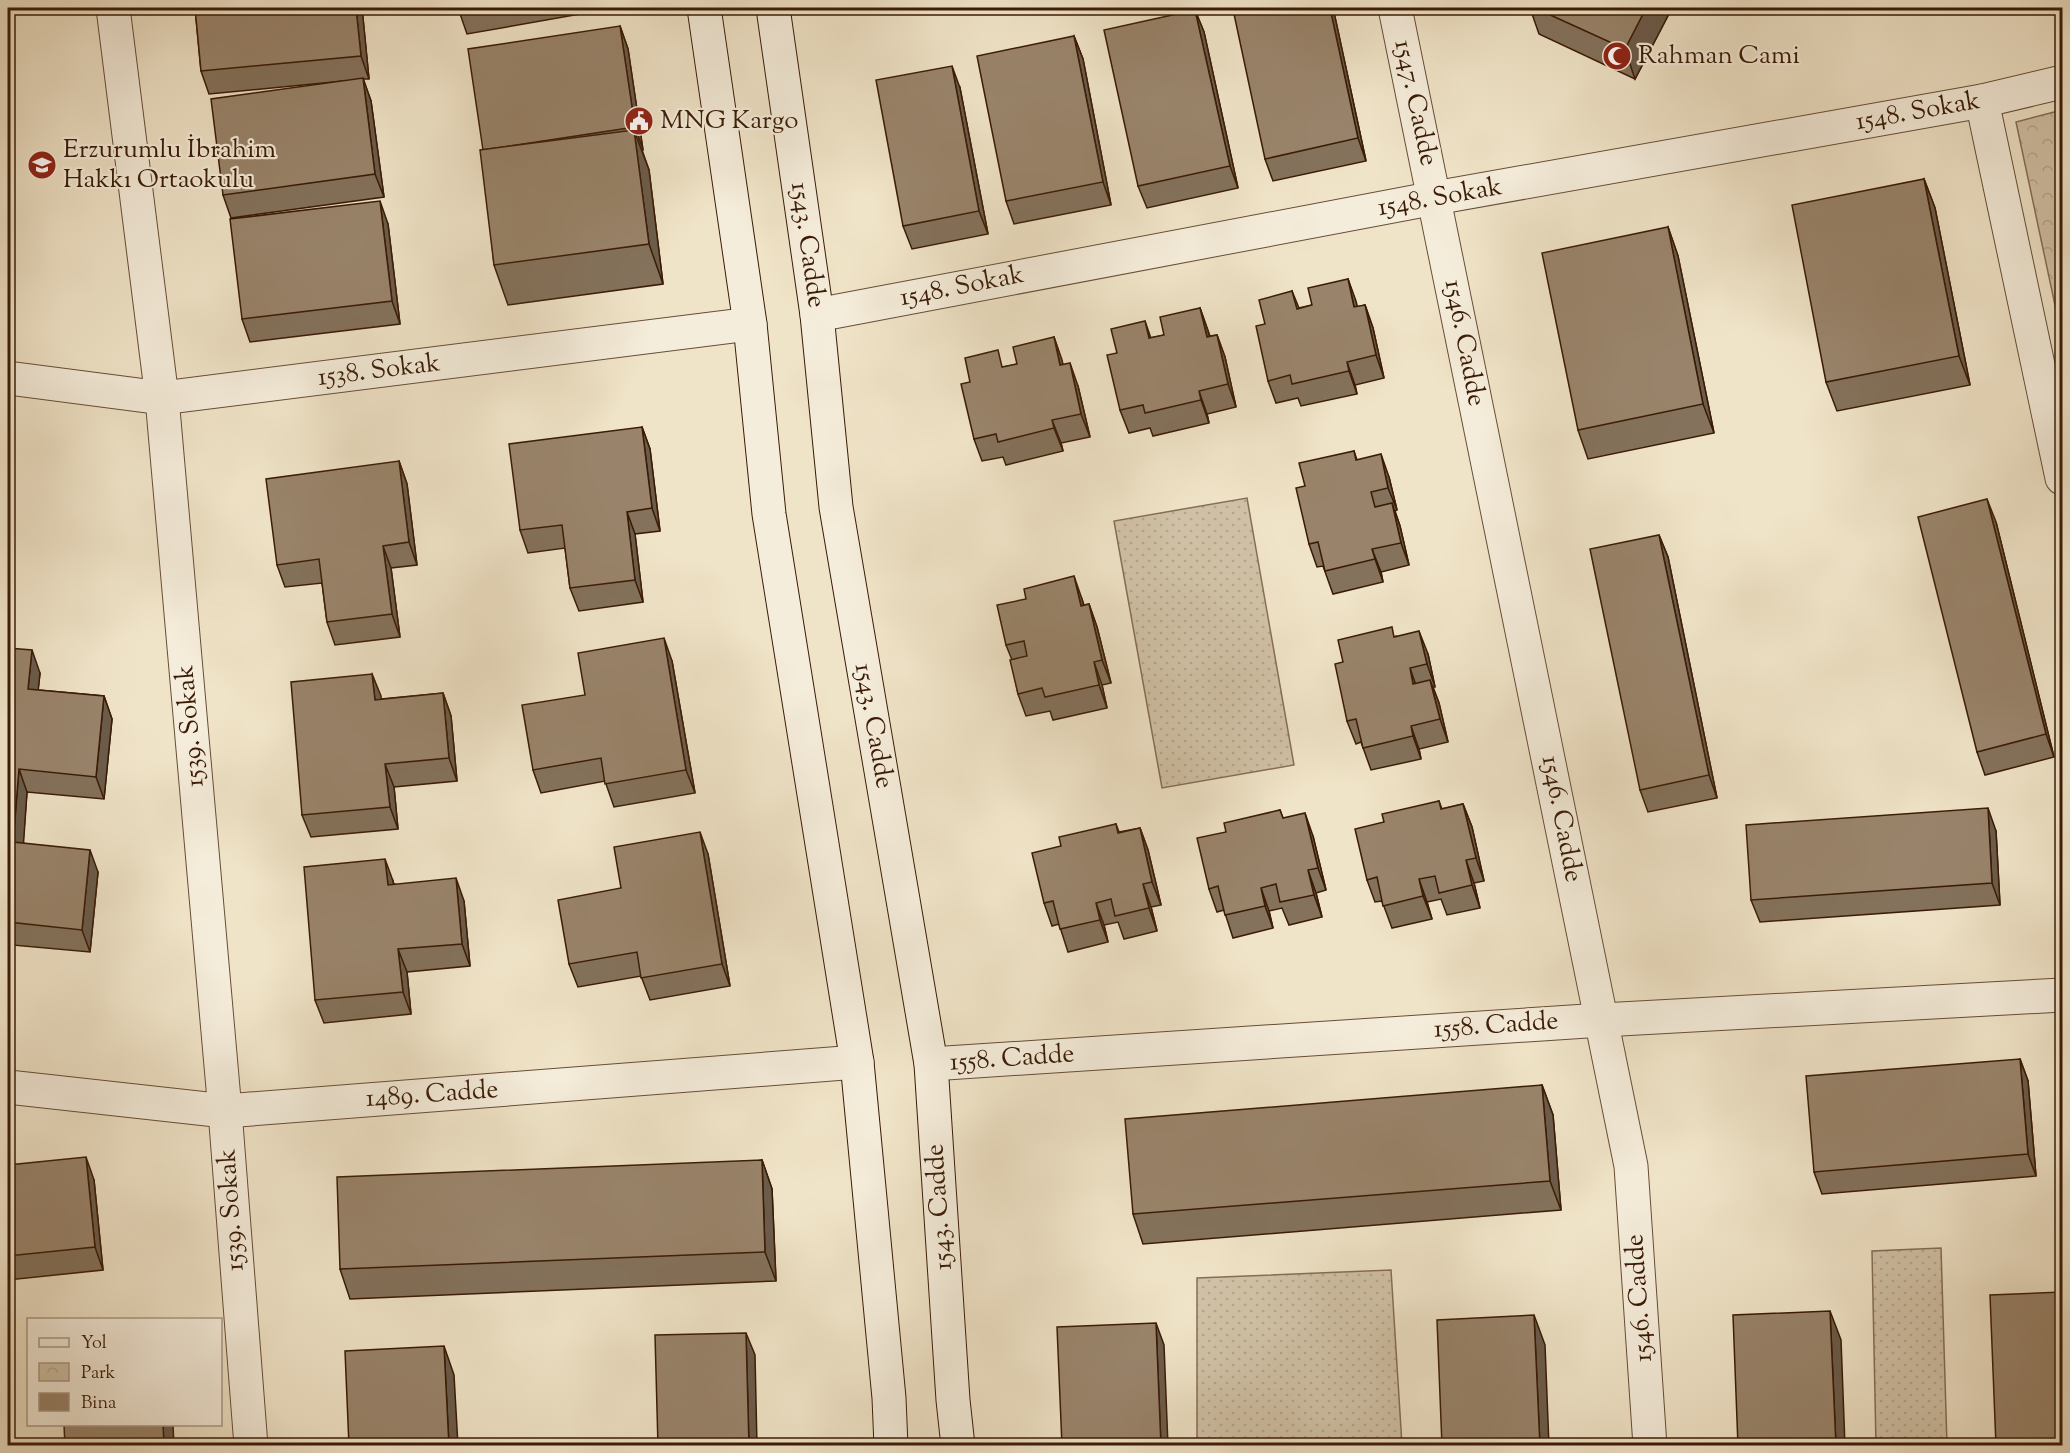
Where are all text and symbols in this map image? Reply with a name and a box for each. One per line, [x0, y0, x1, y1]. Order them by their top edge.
street label: 1547. Cadde [1384, 37, 1446, 169]
place label: Rahman Cami [1638, 38, 1800, 75]
mosque icon: Rahman Cami [1601, 40, 1633, 72]
street label: 1548. Sokak [1853, 83, 1983, 141]
place label: MNG Kargo [660, 103, 798, 140]
public building icon: MNG Kargo [623, 105, 655, 137]
place label: Erzurumlu İbrahim Hakkı Ortaokulu [63, 132, 276, 199]
school or university icon: Erzurumlu İbrahim Hakkı Ortaokulu [26, 149, 58, 181]
street label: 1548. Sokak [1375, 169, 1505, 227]
street label: 1543. Cadde [780, 180, 834, 310]
street label: 1548. Sokak [897, 257, 1027, 317]
street label: 1546. Cadde [1434, 276, 1494, 410]
street label: 1538. Sokak [316, 345, 442, 397]
street label: 1543. Cadde [844, 660, 902, 792]
street label: 1539. Sokak [167, 663, 215, 789]
street label: 1546. Cadde [1531, 752, 1591, 886]
street label: 1558. Cadde [1432, 1003, 1560, 1049]
street label: 1558. Cadde [948, 1036, 1076, 1082]
street label: 1489. Cadde [364, 1072, 500, 1118]
street label: 1543. Cadde [917, 1143, 963, 1271]
street label: 1539. Sokak [209, 1148, 255, 1272]
street label: 1546. Cadde [1617, 1233, 1663, 1363]
legend [27, 1318, 222, 1426]
text: Yol [81, 1331, 107, 1357]
text: Park [81, 1361, 116, 1387]
text: Bina [81, 1391, 116, 1417]

